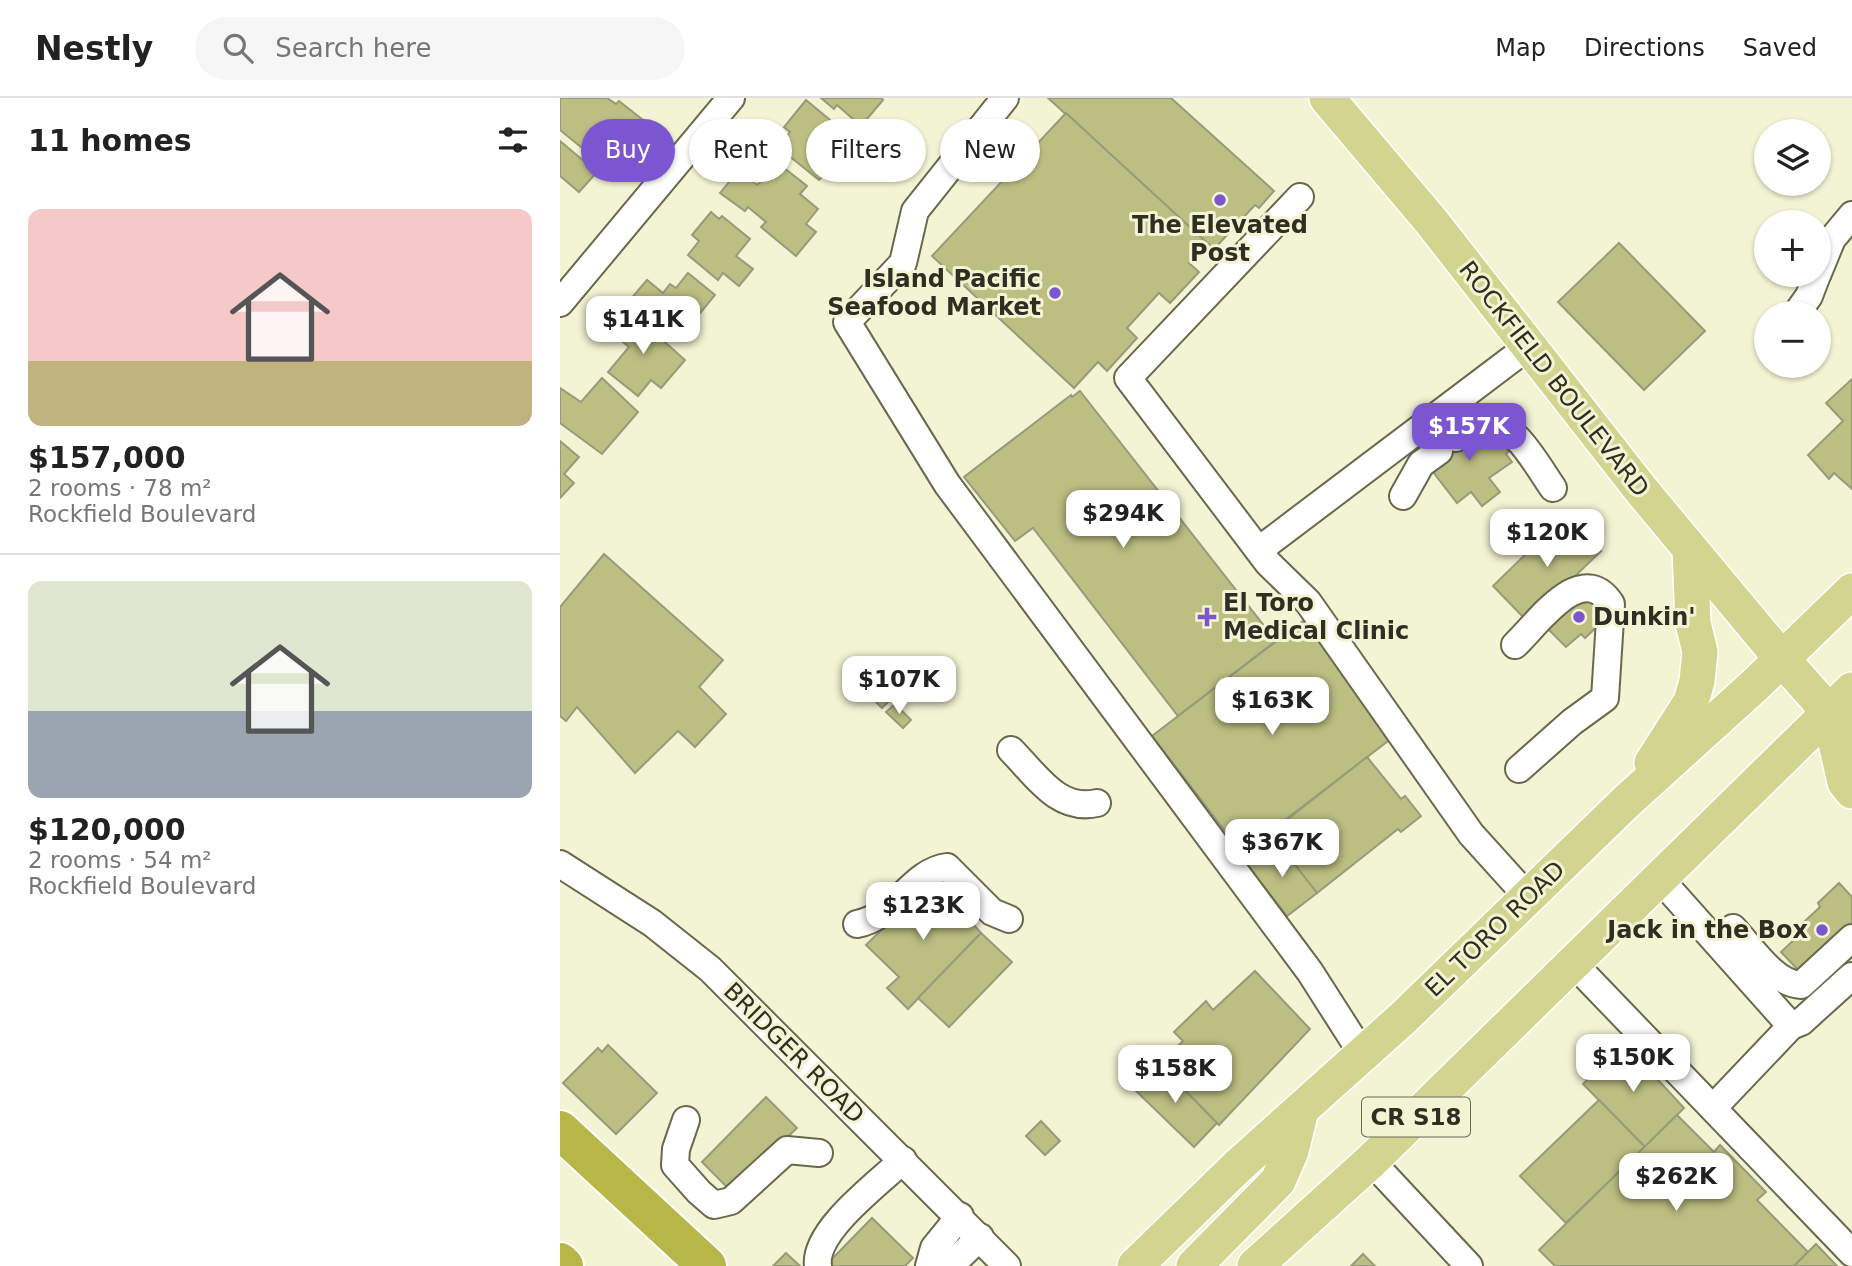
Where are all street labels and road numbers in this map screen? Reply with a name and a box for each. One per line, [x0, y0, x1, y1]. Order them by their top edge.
street label: ROCKFIELD BOULEVARD [1453, 256, 1655, 502]
street label: EL TORO ROAD [1419, 855, 1571, 1003]
street label: BRIDGER ROAD [718, 977, 870, 1129]
road number: CR S18 [1362, 1098, 1470, 1136]

